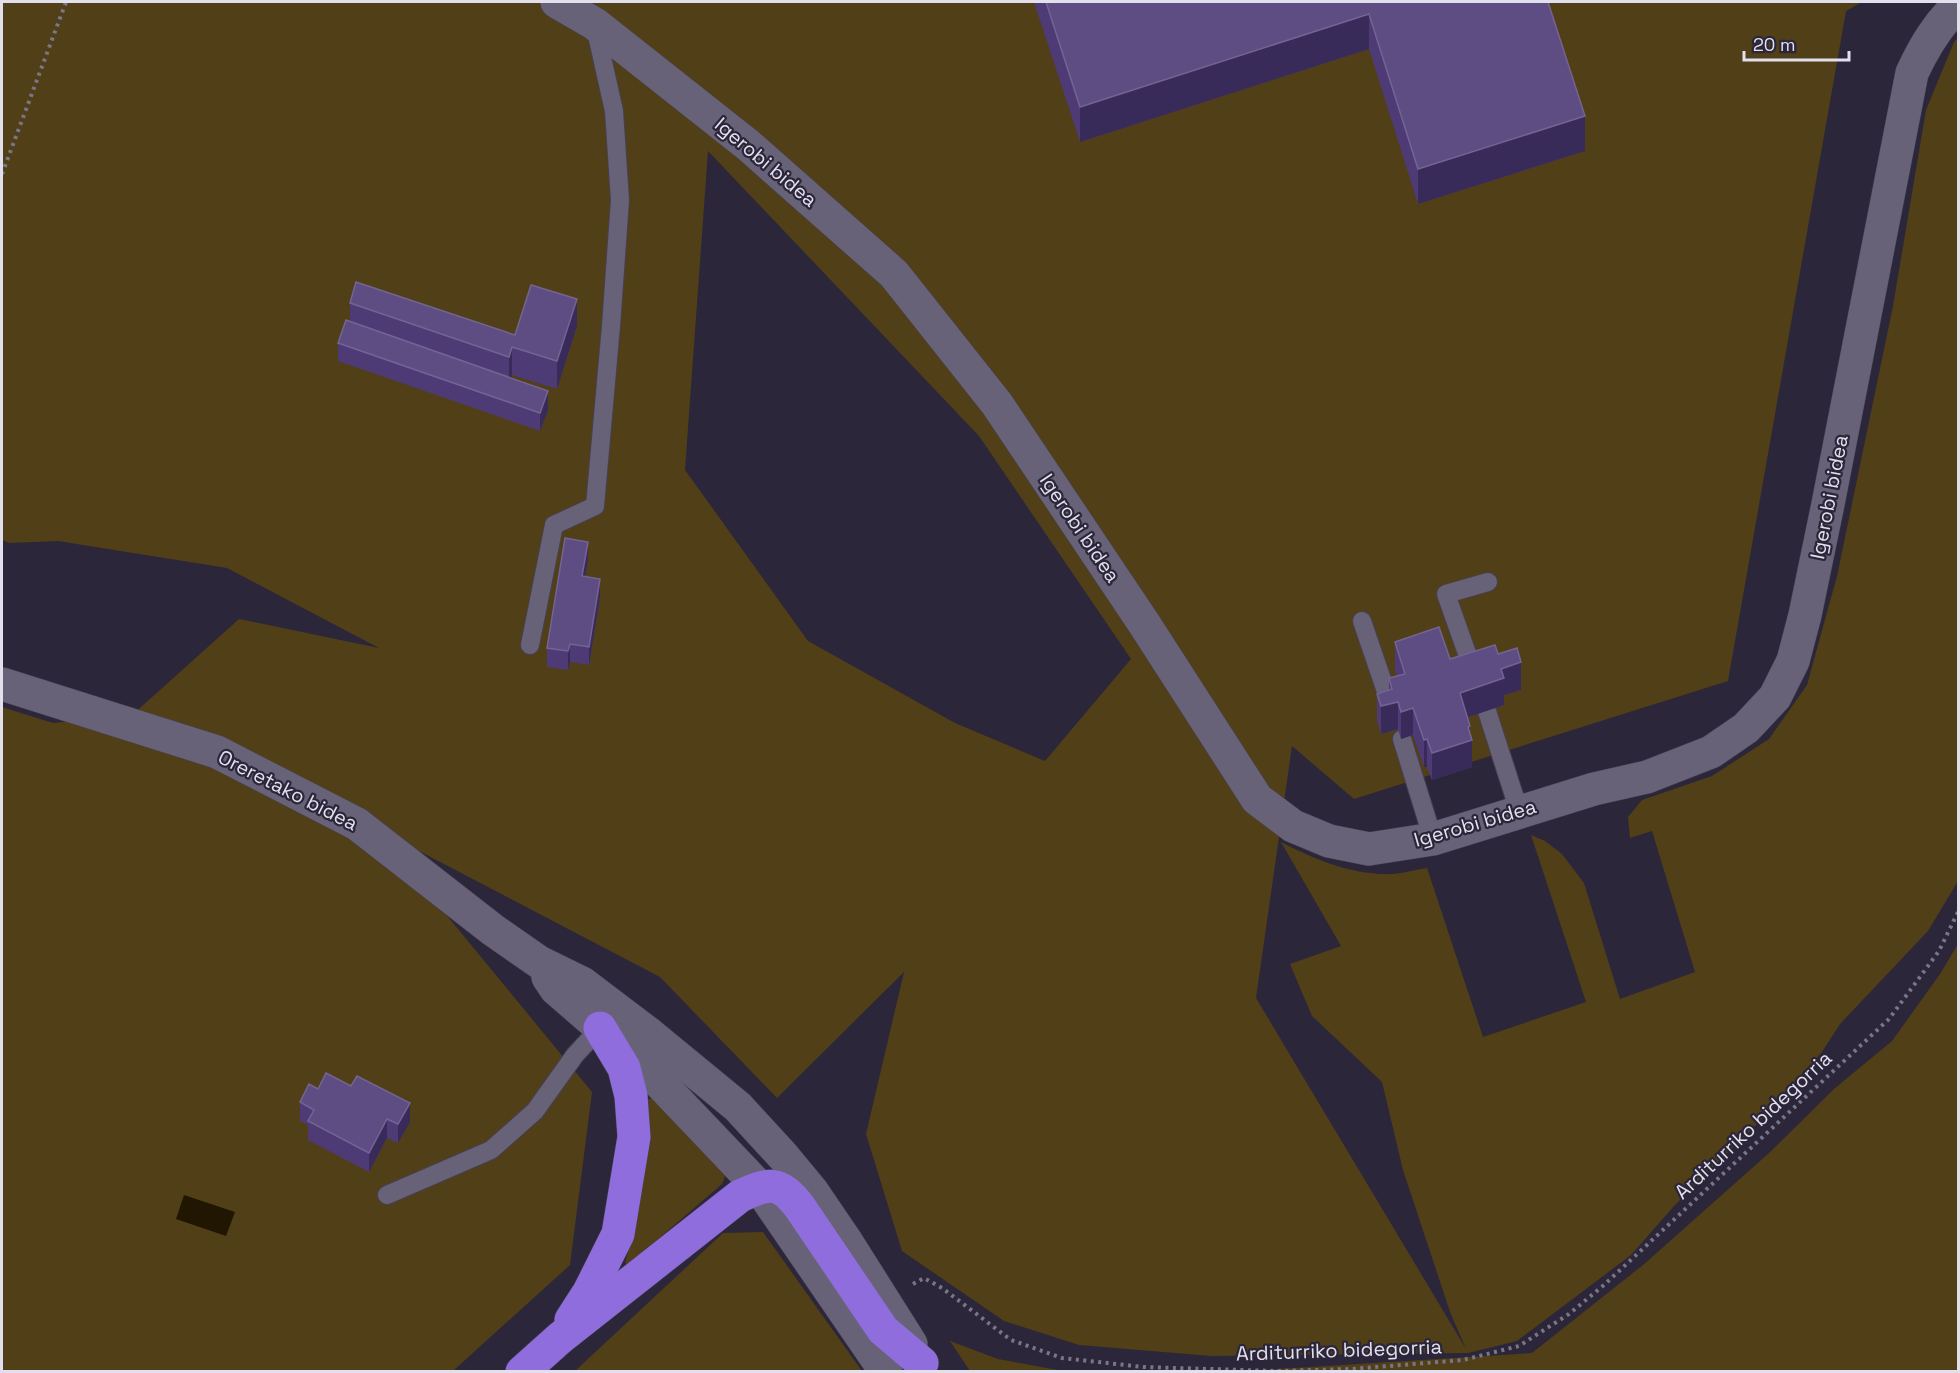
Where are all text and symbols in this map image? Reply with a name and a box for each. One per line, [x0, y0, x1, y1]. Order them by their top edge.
scale bar [1744, 24, 1849, 62]
text: 20 m [1753, 33, 1796, 56]
street label: Igerobi bidea [709, 112, 823, 212]
street label: Igerobi bidea [1804, 433, 1854, 561]
street label: Igerobi bidea [1034, 468, 1126, 588]
street label: Oreretako bidea [214, 744, 362, 836]
street label: Igerobi bidea [1411, 793, 1539, 853]
street label: Arditurriko bidegorria [1669, 1045, 1837, 1205]
street label: Arditurriko bidegorria [1236, 1333, 1442, 1367]

